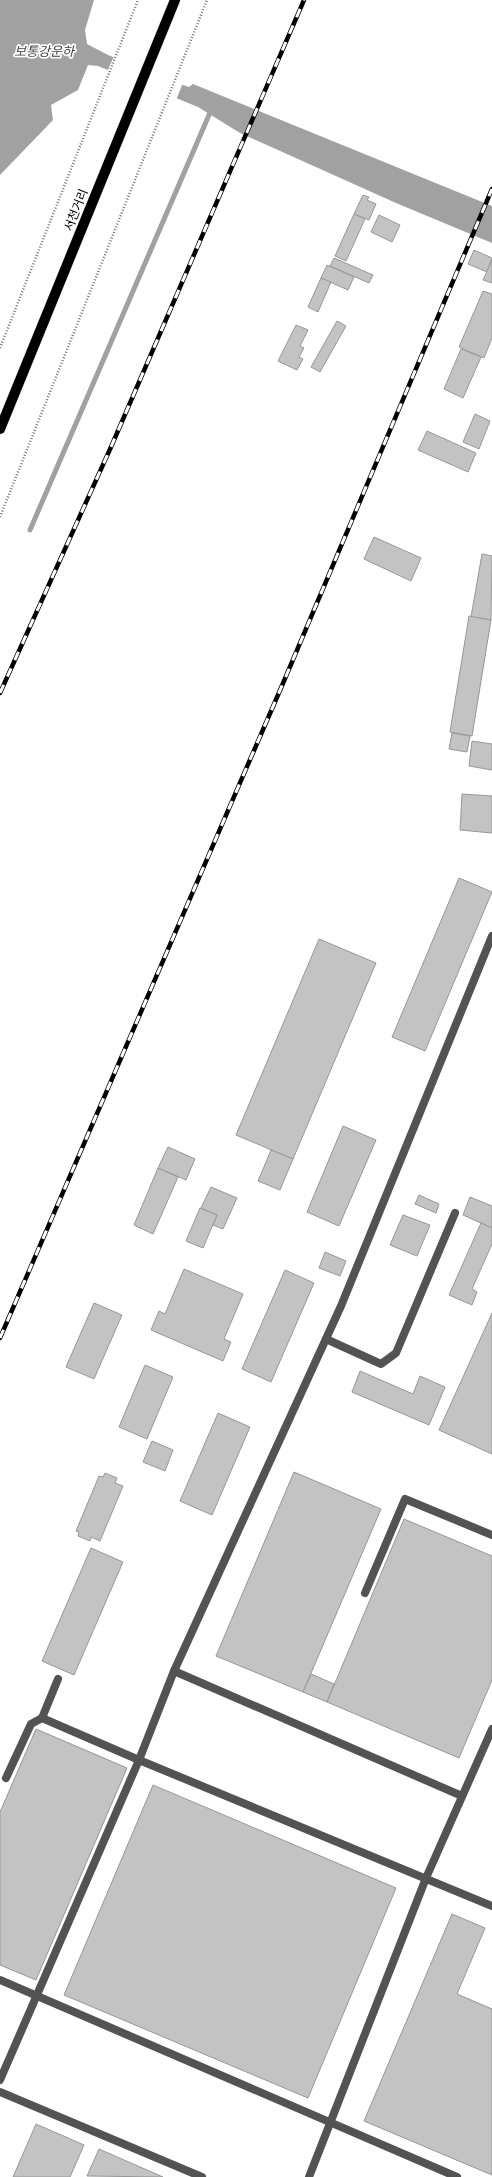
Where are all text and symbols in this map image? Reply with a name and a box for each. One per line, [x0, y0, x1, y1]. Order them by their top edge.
water label: 보통강운하 [14, 44, 76, 60]
street label: 서천거리 [61, 187, 91, 233]

